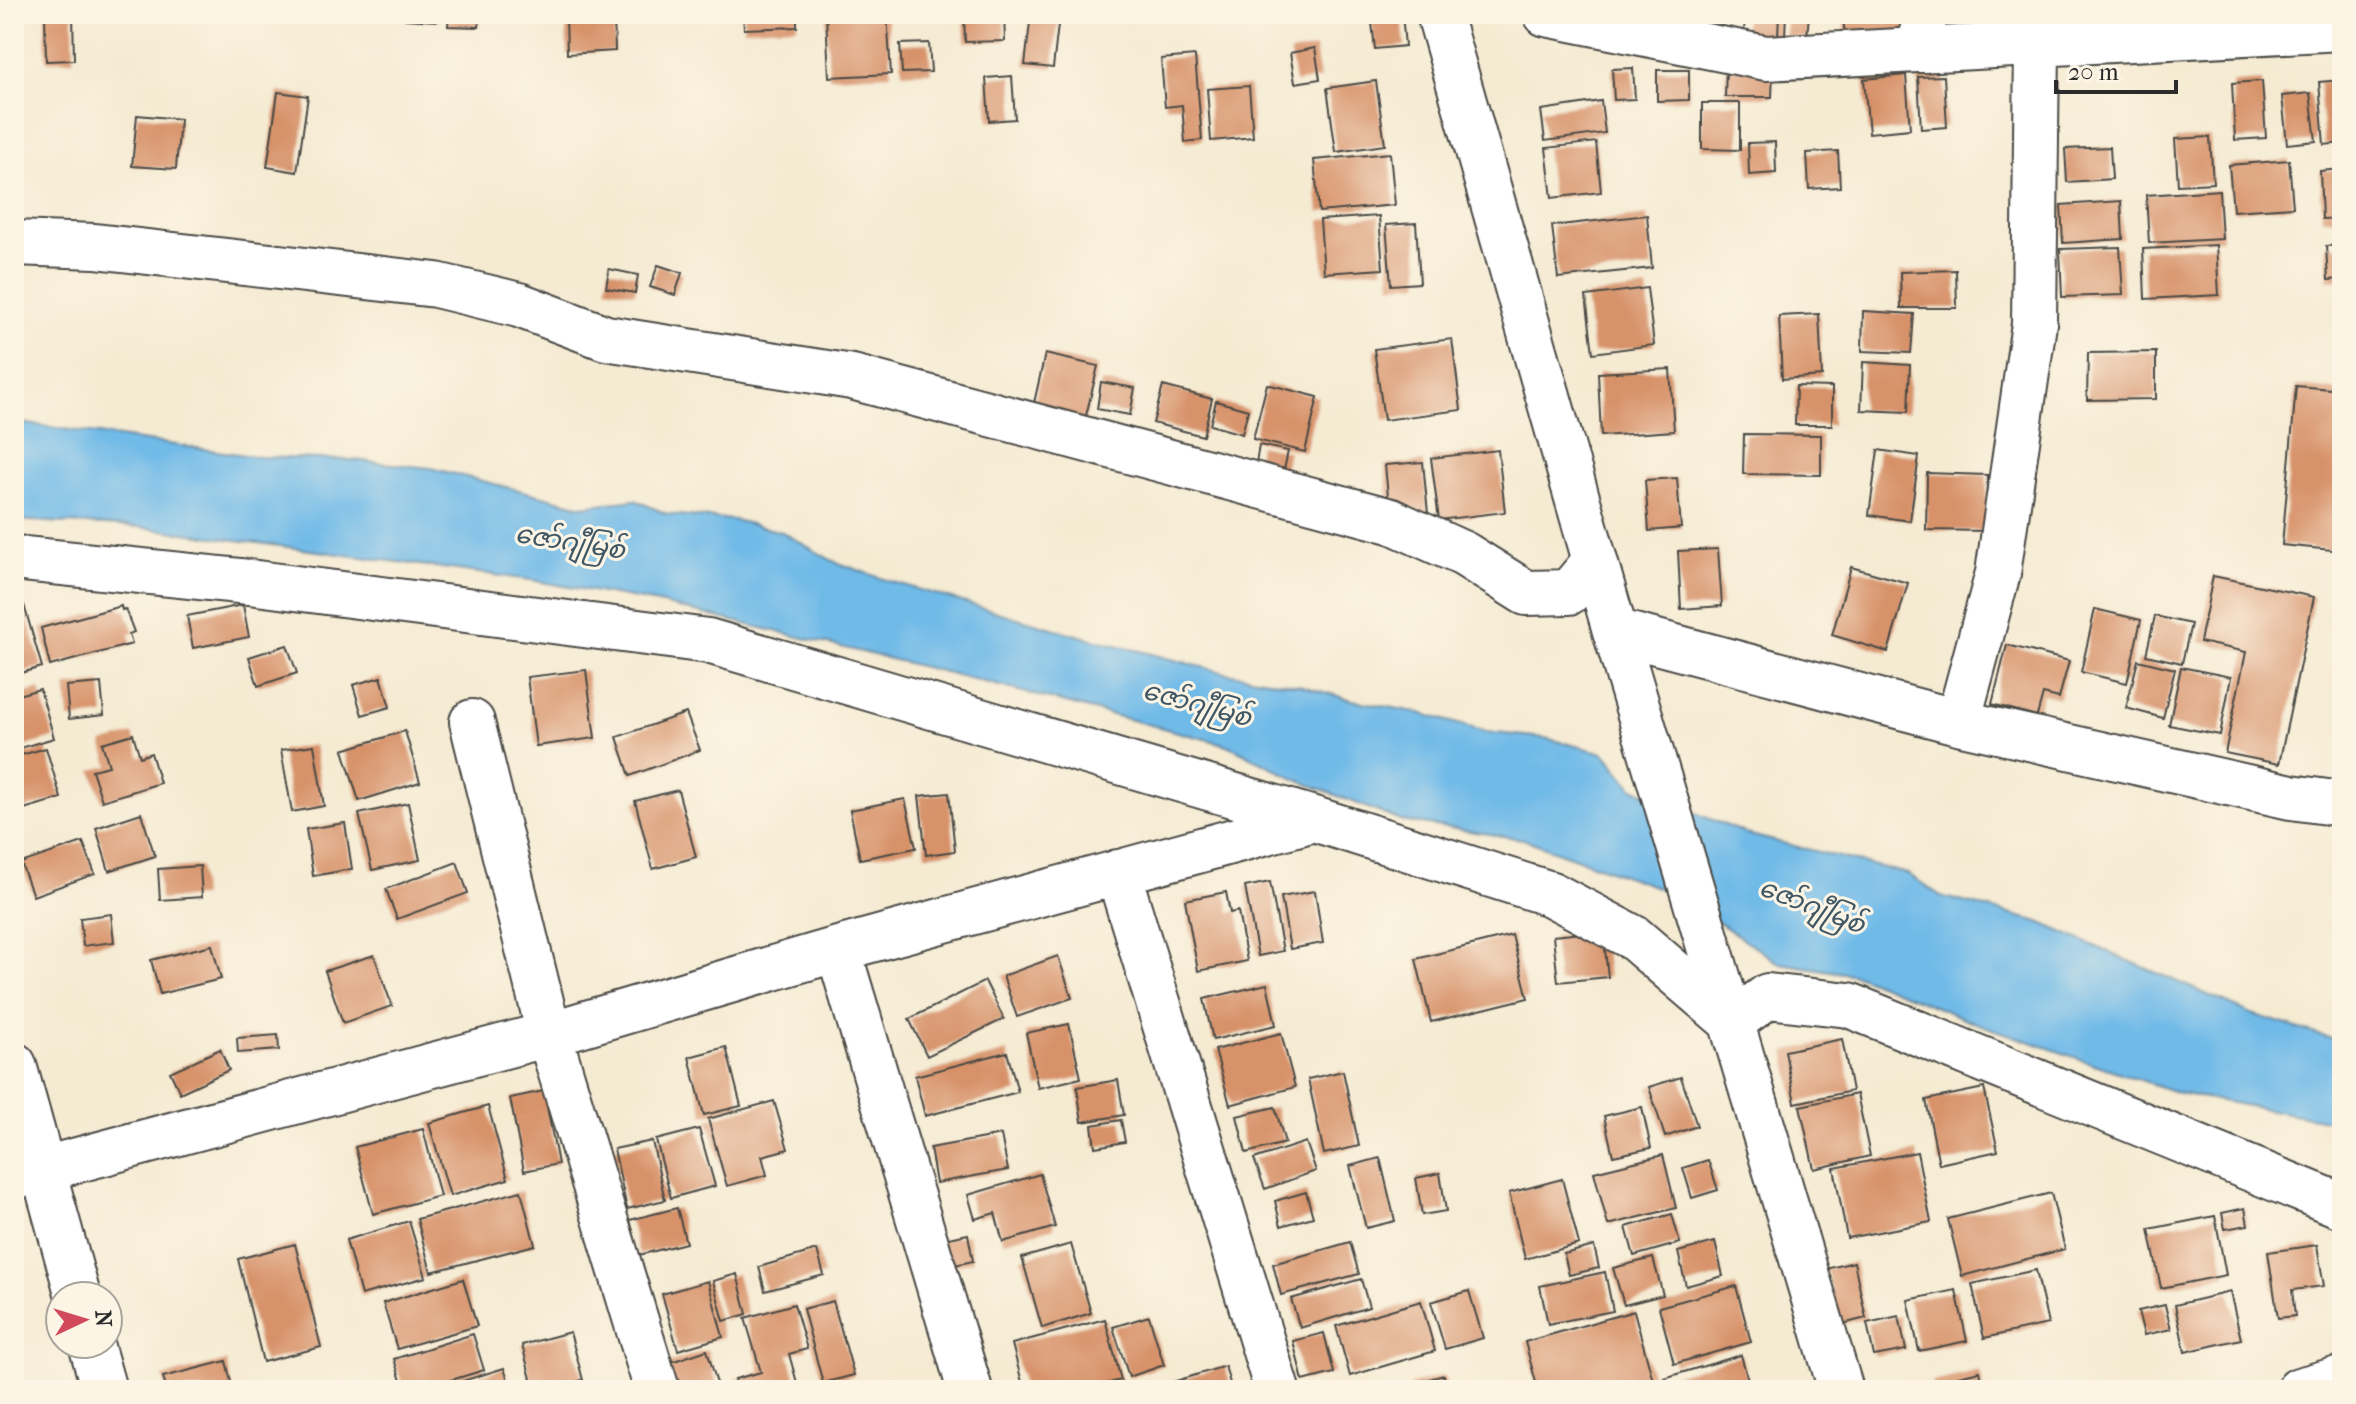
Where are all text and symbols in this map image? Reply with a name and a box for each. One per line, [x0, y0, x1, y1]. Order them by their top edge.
scale bar [2056, 44, 2176, 94]
text: 20 m [2068, 58, 2119, 86]
water label: ဇော်ဂျီမြစ် [512, 515, 630, 572]
water label: ဇော်ဂျီမြစ် [1138, 672, 1257, 740]
water label: ဇော်ဂျီမြစ် [1753, 869, 1872, 947]
north arrow [44, 1280, 124, 1360]
text: N [89, 1309, 117, 1328]

